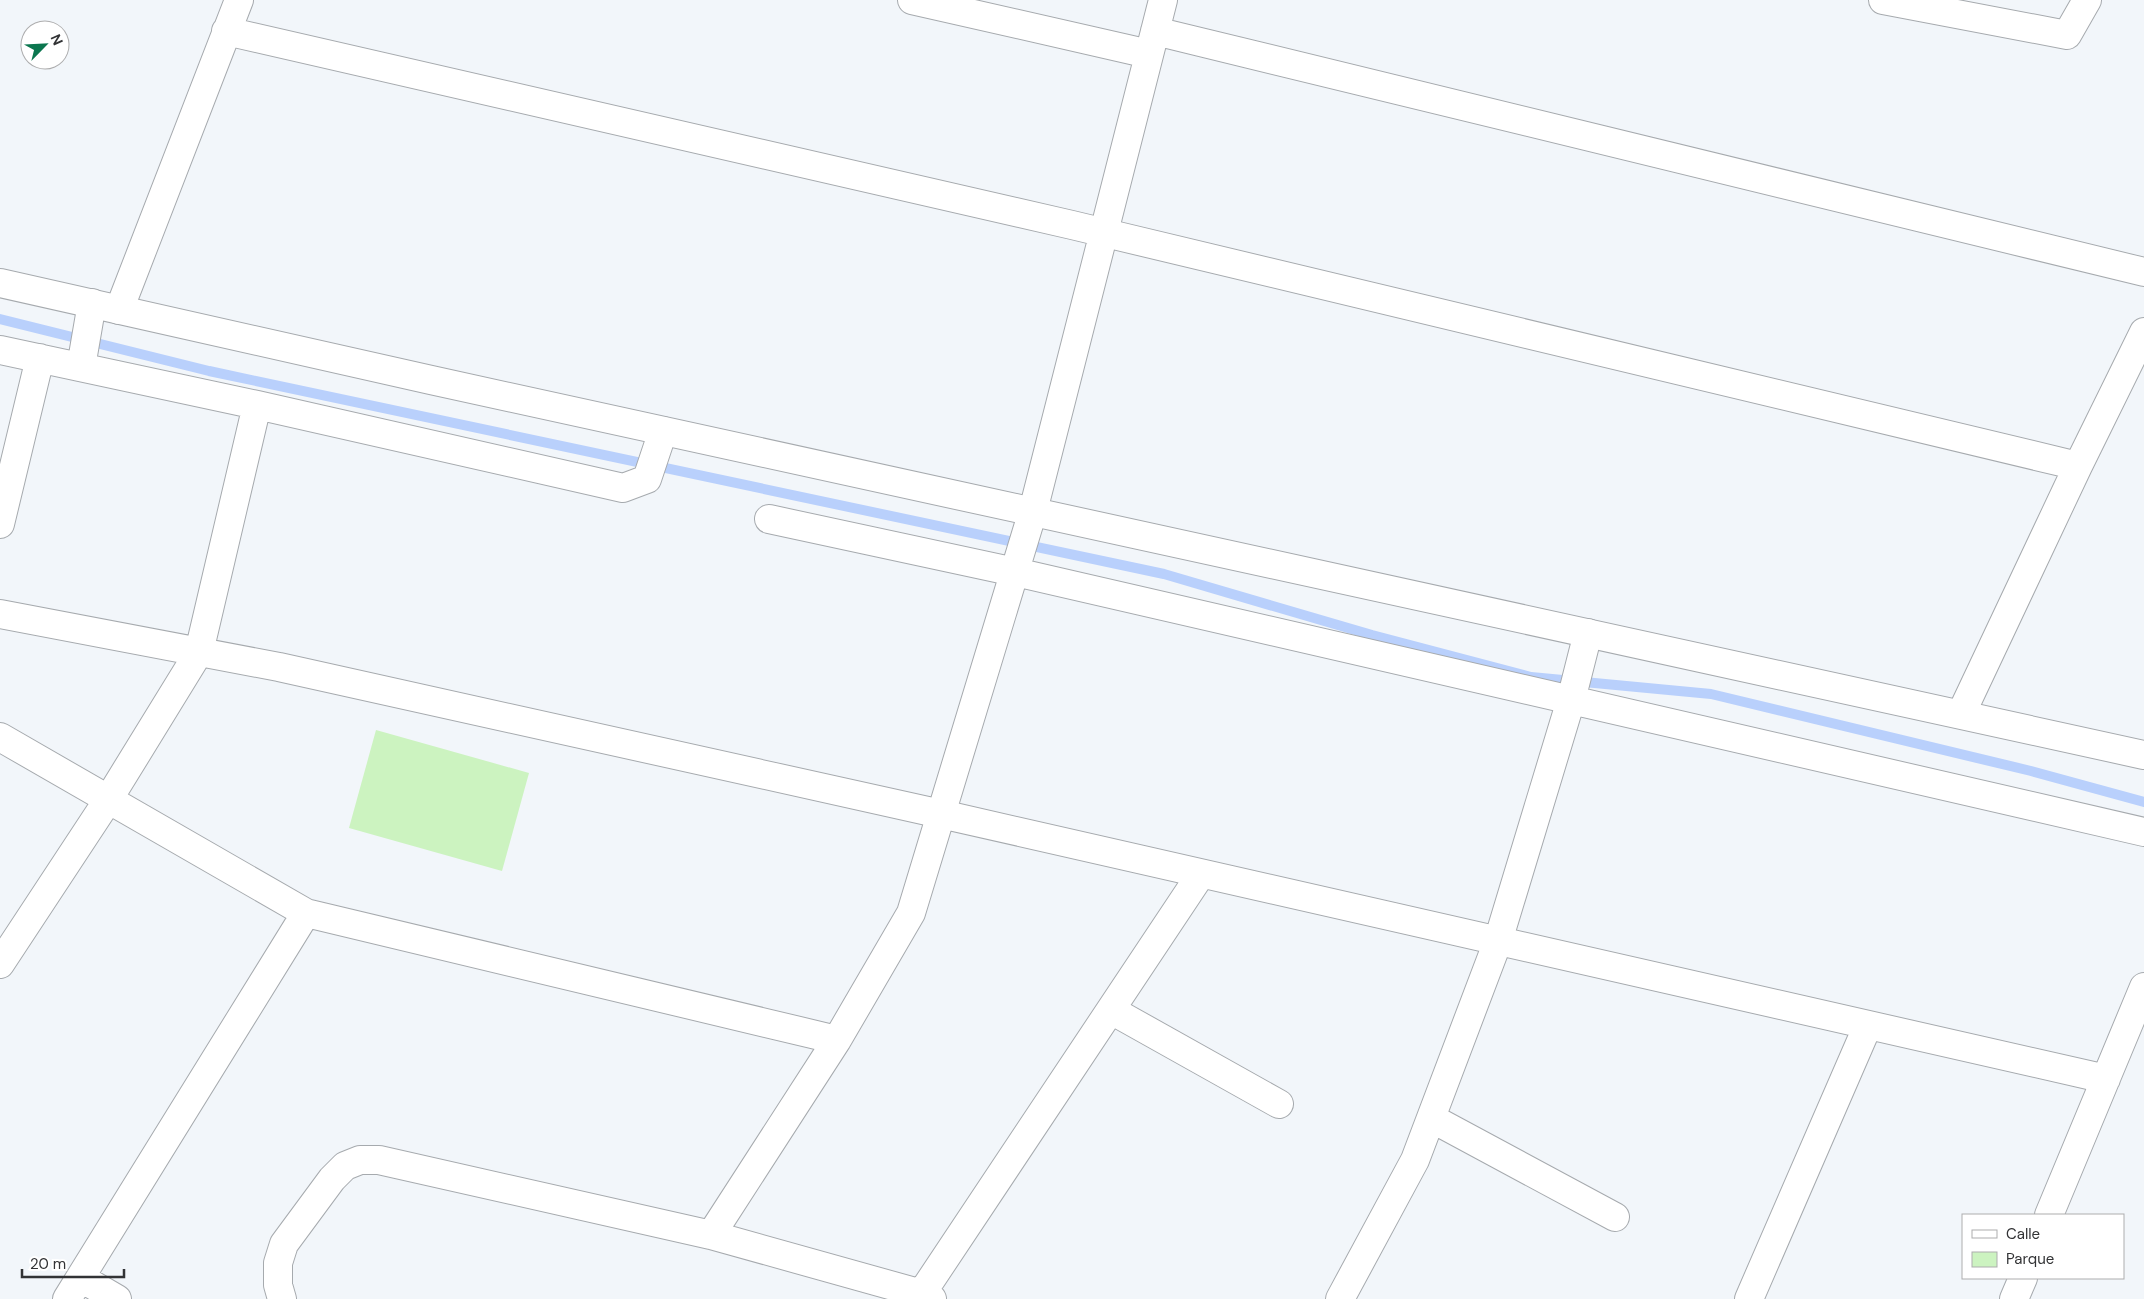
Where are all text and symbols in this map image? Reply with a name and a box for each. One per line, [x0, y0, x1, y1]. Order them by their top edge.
north arrow [20, 20, 70, 70]
text: N [47, 31, 67, 48]
legend [1962, 1214, 2124, 1279]
text: Calle [2006, 1224, 2040, 1244]
scale bar [22, 1246, 125, 1278]
text: Parque [2006, 1249, 2054, 1269]
text: 20 m [30, 1254, 66, 1274]

